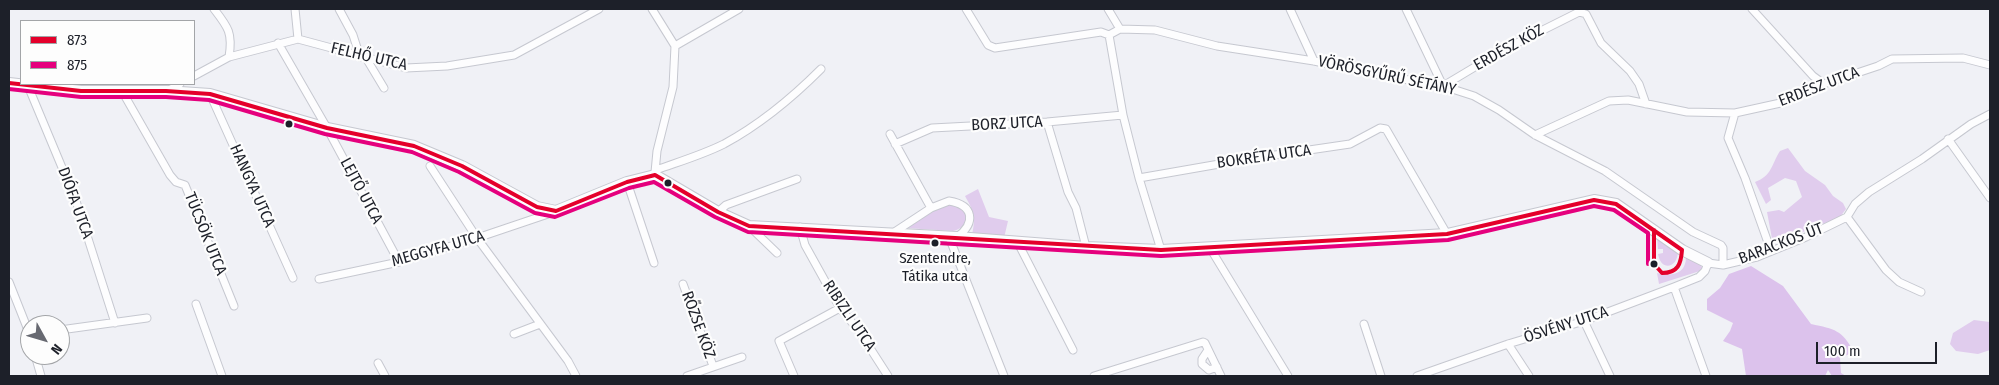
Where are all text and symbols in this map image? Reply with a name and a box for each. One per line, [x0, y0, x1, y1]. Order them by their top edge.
legend [20, 20, 195, 85]
street label: ERDÉSZ KÖZ [1471, 21, 1547, 75]
text: 873 [67, 31, 87, 49]
street label: FELHŐ UTCA [329, 39, 409, 75]
street label: VÖRÖSGYŰRŰ SÉTÁNY [1316, 52, 1458, 100]
text: 875 [67, 56, 87, 74]
street label: ERDÉSZ UTCA [1776, 63, 1862, 111]
street label: BORZ UTCA [971, 113, 1043, 135]
unlabelled marker [284, 119, 294, 129]
street label: BOKRÉTA UTCA [1216, 141, 1312, 173]
street label: HANGYA UTCA [225, 142, 279, 230]
street label: LEJTŐ UTCA [336, 155, 386, 227]
street label: DIÓFA UTCA [53, 165, 97, 241]
unlabelled marker [663, 178, 673, 188]
street label: TÜCSÖK UTCA [180, 190, 230, 278]
street label: BARACKOS ÚT [1736, 219, 1826, 269]
street label: MEGGYFA UTCA [389, 227, 487, 271]
marker: Szentendre, Tátika utca [930, 238, 940, 248]
place label: Szentendre, Tátika utca [899, 250, 971, 285]
unlabelled marker [1649, 259, 1659, 269]
street label: RIBIZLI UTCA [818, 277, 880, 355]
street label: RŐZSE KÖZ [677, 289, 719, 361]
street label: ÖSVÉNY UTCA [1521, 302, 1611, 348]
north arrow [20, 315, 70, 365]
scale bar [1819, 332, 1940, 364]
text: N [47, 341, 66, 358]
text: 100 m [1824, 342, 1861, 360]

